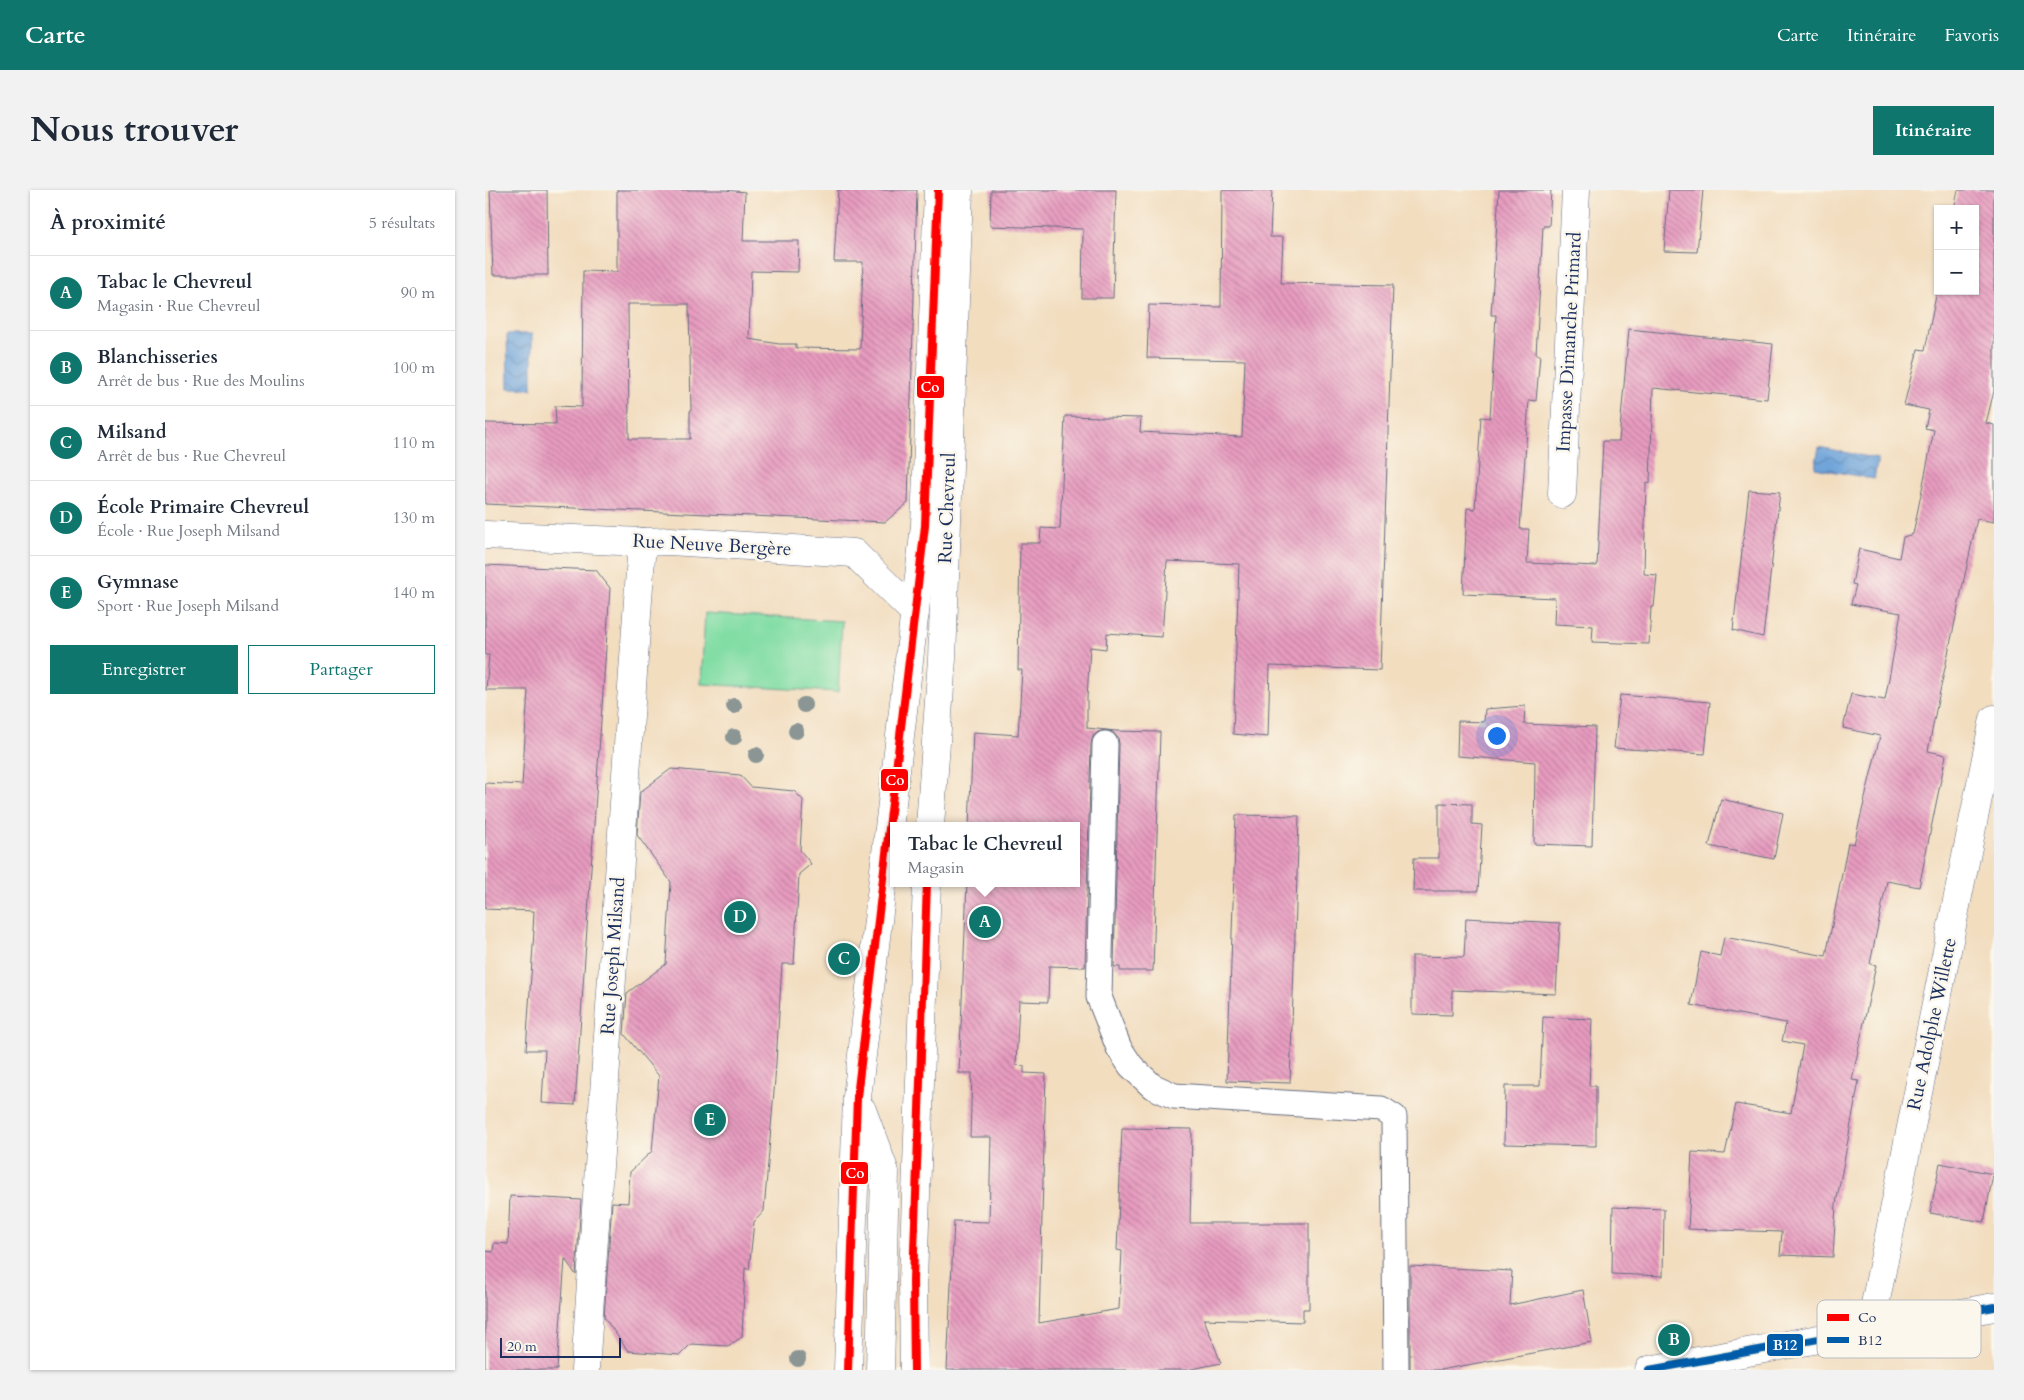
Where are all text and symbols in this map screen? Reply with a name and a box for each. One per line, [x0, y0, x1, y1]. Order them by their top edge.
text: Carte [25, 19, 86, 52]
text: Carte [1777, 23, 1819, 48]
text: Itinéraire [1847, 23, 1916, 48]
text: Favoris [1944, 23, 1999, 48]
text: Nous trouver [30, 106, 238, 154]
button: Itinéraire [1873, 106, 1994, 155]
map controls [1934, 205, 1979, 295]
button: + [1934, 205, 1979, 250]
text: À proximité [50, 208, 166, 237]
text: 5 résultats [369, 212, 435, 234]
street label: Impasse Dimanche Primard [1550, 231, 1588, 453]
button: − [1934, 250, 1979, 295]
text: Tabac le Chevreul [97, 269, 252, 295]
text: A [60, 282, 72, 304]
text: 90 m [401, 282, 435, 304]
text: Magasin · Rue Chevreul [97, 295, 260, 317]
text: Blanchisseries [97, 344, 218, 370]
text: B [60, 357, 72, 379]
text: 100 m [393, 357, 435, 379]
text: Arrêt de bus · Rue des Moulins [97, 370, 305, 392]
line badge: Co [916, 375, 945, 399]
text: Co [920, 378, 940, 397]
text: Milsand [97, 419, 167, 445]
text: C [60, 432, 72, 454]
text: 110 m [393, 432, 435, 454]
text: Arrêt de bus · Rue Chevreul [97, 445, 286, 467]
street label: Rue Chevreul [932, 452, 962, 564]
text: École Primaire Chevreul [97, 494, 309, 520]
text: D [59, 507, 73, 529]
text: 130 m [393, 507, 435, 529]
text: École · Rue Joseph Milsand [97, 520, 280, 542]
street label: Rue Neuve Bergère [632, 528, 792, 562]
text: Gymnase [97, 569, 179, 595]
text: E [61, 582, 71, 604]
text: 140 m [393, 582, 435, 604]
text: Sport · Rue Joseph Milsand [97, 595, 279, 617]
button: Enregistrer [50, 645, 238, 694]
button: Partager [248, 645, 435, 694]
your location [1484, 723, 1510, 749]
line badge: Co [880, 768, 909, 792]
text: Co [885, 771, 905, 790]
popup [890, 822, 1080, 887]
text: Tabac le Chevreul [907, 831, 1063, 857]
text: Magasin [907, 857, 964, 879]
street label: Rue Joseph Milsand [595, 876, 631, 1036]
pin: D [724, 898, 756, 936]
pin: A [969, 903, 1001, 941]
street label: Rue Adolphe Willette [1901, 935, 1963, 1113]
pin: C [828, 940, 860, 978]
pin: E [694, 1101, 726, 1139]
line badge: Co [840, 1161, 869, 1185]
text: Co [845, 1164, 865, 1183]
legend [1817, 1300, 1981, 1358]
text: Co [1858, 1308, 1877, 1327]
pin: B [1658, 1321, 1690, 1359]
text: B12 [1858, 1331, 1882, 1350]
line badge: B12 [1766, 1333, 1804, 1357]
scale bar [500, 1335, 621, 1358]
text: B12 [1773, 1336, 1797, 1355]
text: 20 m [507, 1337, 537, 1356]

